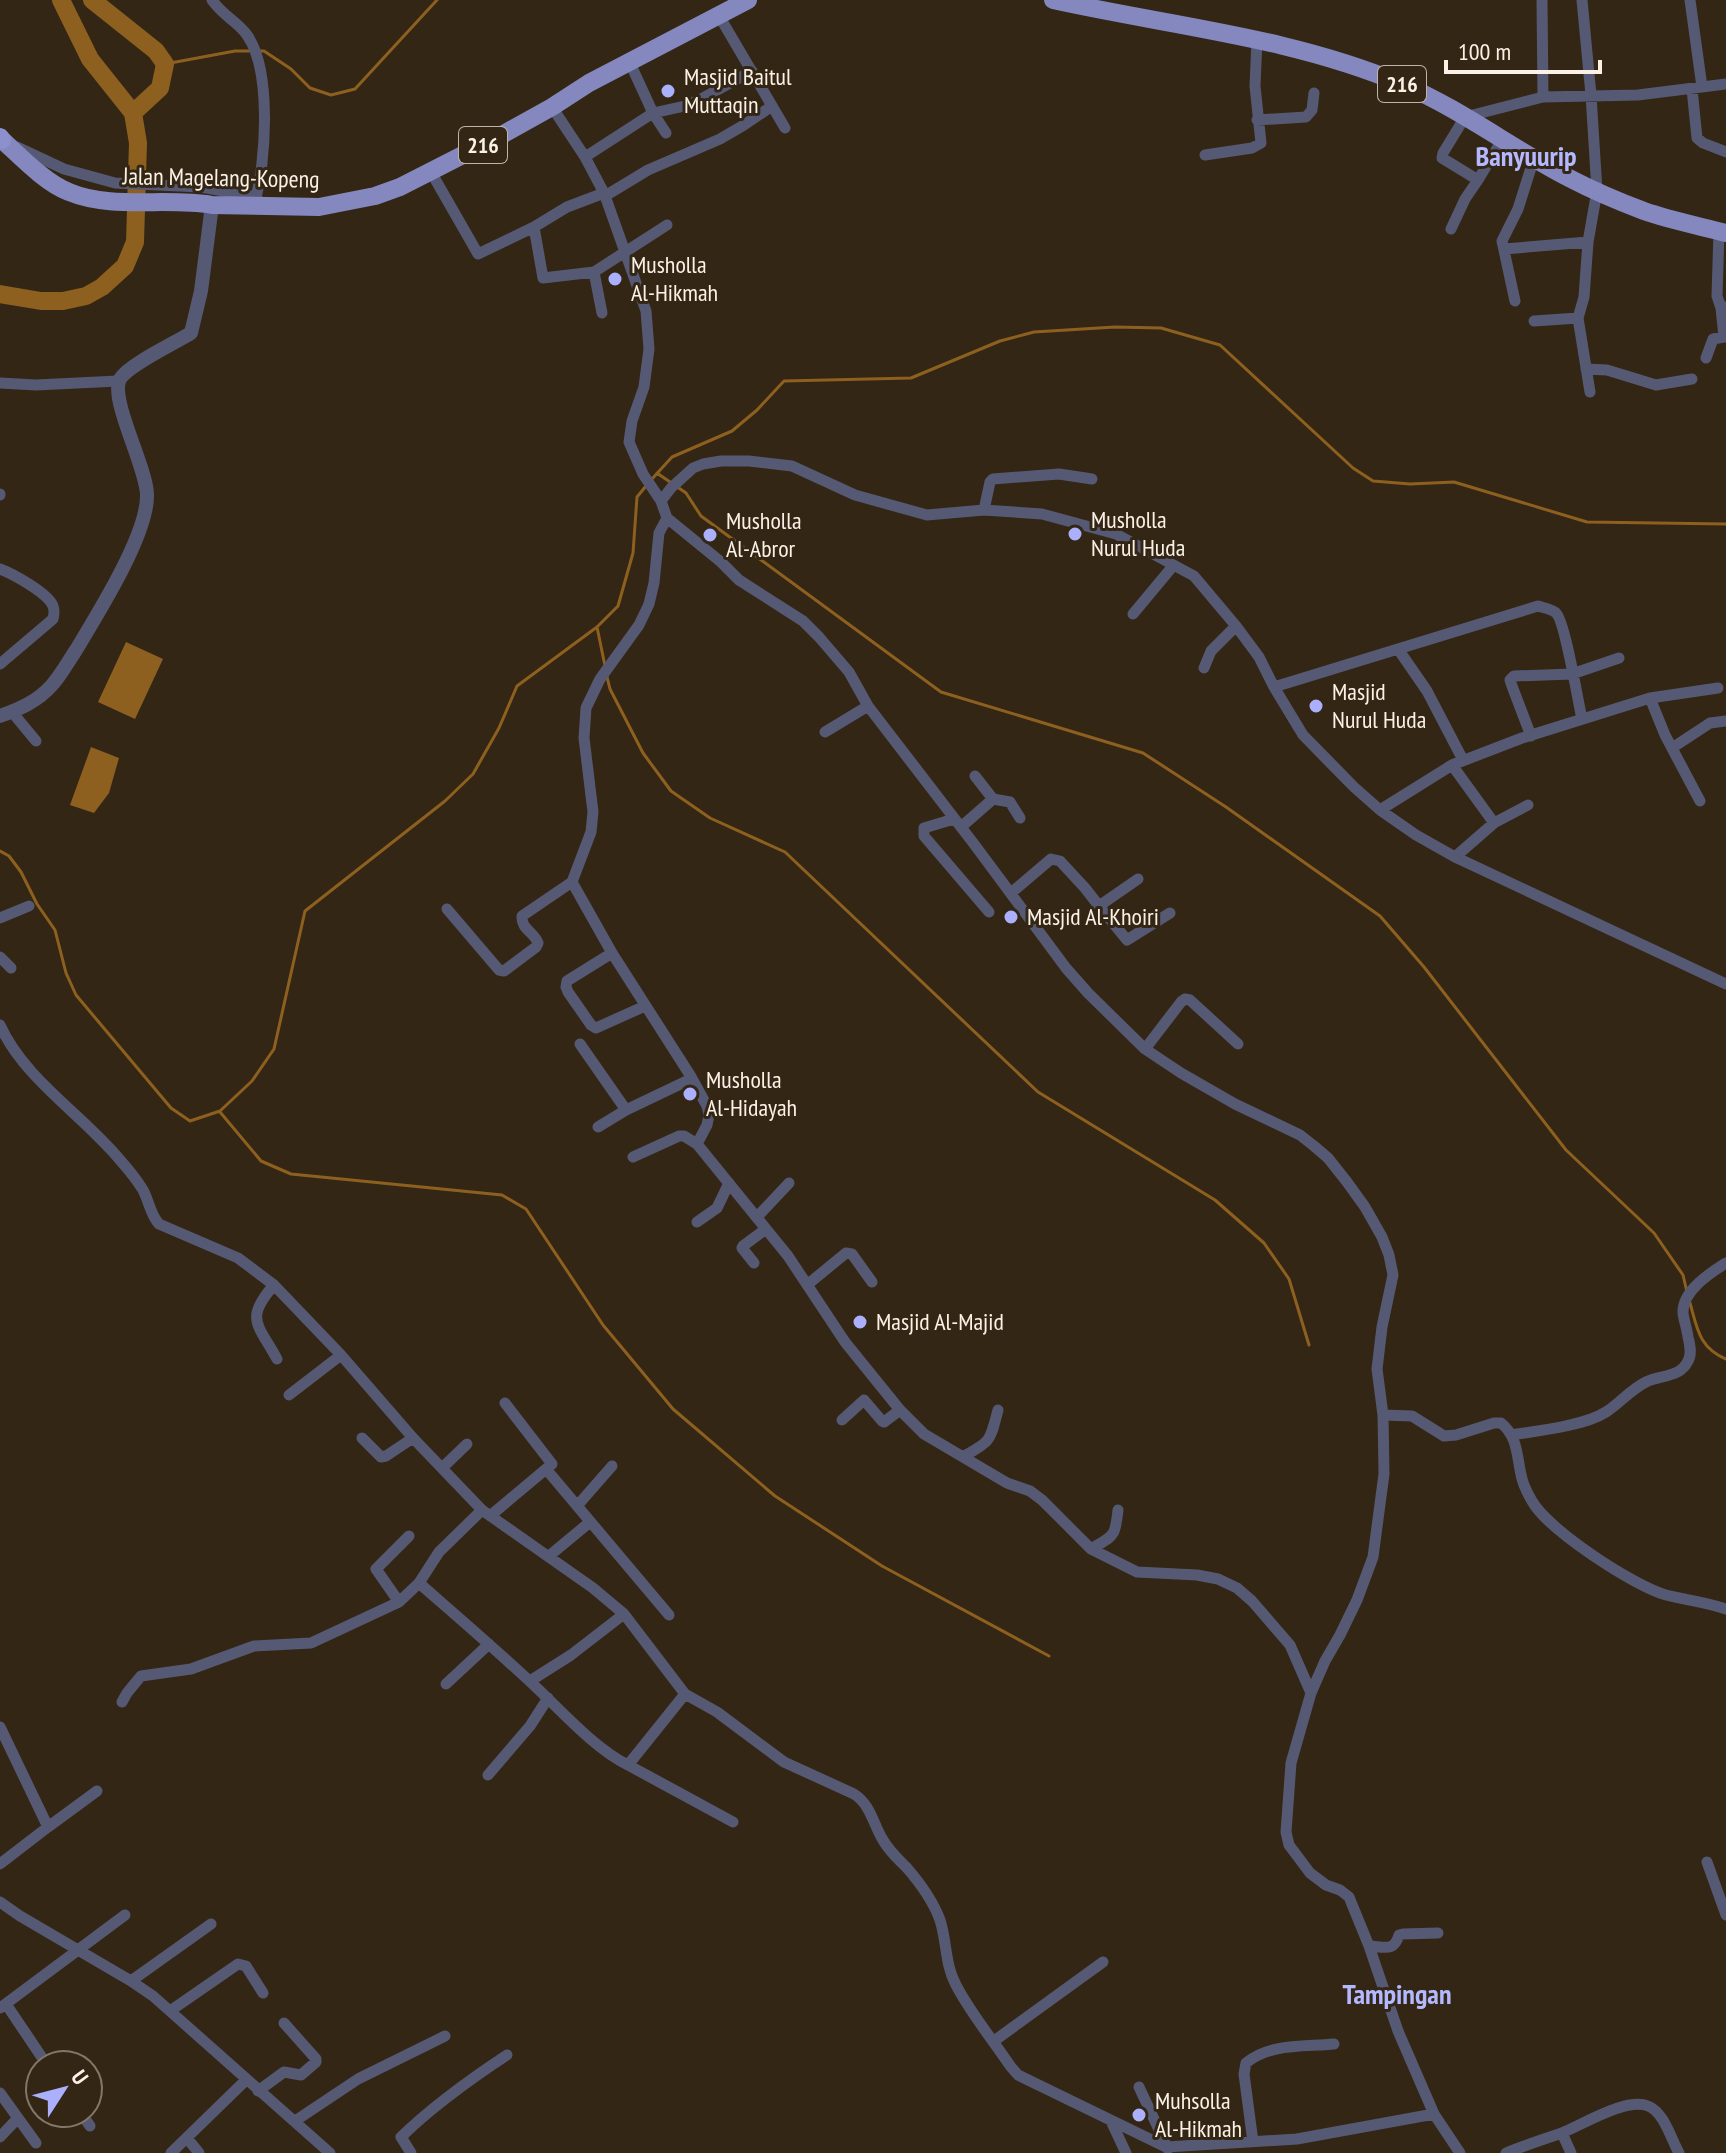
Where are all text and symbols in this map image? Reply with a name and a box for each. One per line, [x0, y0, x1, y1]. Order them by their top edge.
scale bar [1446, 24, 1600, 74]
text: 100 m [1458, 36, 1511, 67]
place label: Masjid Baitul Muttaqin [684, 61, 792, 120]
road number: 216 [1378, 66, 1426, 102]
marker: Masjid Baitul Muttaqin [659, 82, 677, 100]
road number: 216 [459, 127, 507, 163]
district label: Banyuurip [1475, 137, 1577, 174]
street label: Jalan Magelang-Kopeng [121, 160, 320, 195]
place label: Musholla Al-Hikmah [631, 249, 718, 308]
marker: Musholla Al-Hikmah [606, 270, 624, 288]
place label: Musholla Nurul Huda [1091, 504, 1185, 563]
place label: Musholla Al-Abror [726, 505, 802, 564]
marker: Musholla Nurul Huda [1066, 525, 1084, 543]
marker: Musholla Al-Abror [701, 526, 719, 544]
place label: Masjid Nurul Huda [1332, 676, 1426, 735]
marker: Masjid Nurul Huda [1307, 697, 1325, 715]
place label: Masjid Al-Khoiri [1027, 901, 1159, 932]
marker: Masjid Al-Khoiri [1002, 908, 1020, 926]
place label: Musholla Al-Hidayah [706, 1064, 797, 1123]
marker: Musholla Al-Hidayah [681, 1085, 699, 1103]
place label: Masjid Al-Majid [876, 1306, 1004, 1337]
marker: Masjid Al-Majid [851, 1313, 869, 1331]
district label: Tampingan [1343, 1975, 1451, 2012]
north arrow [24, 2049, 104, 2129]
text: U [66, 2064, 95, 2090]
place label: Muhsolla Al-Hikmah [1155, 2085, 1242, 2144]
marker: Muhsolla Al-Hikmah [1130, 2106, 1148, 2124]

